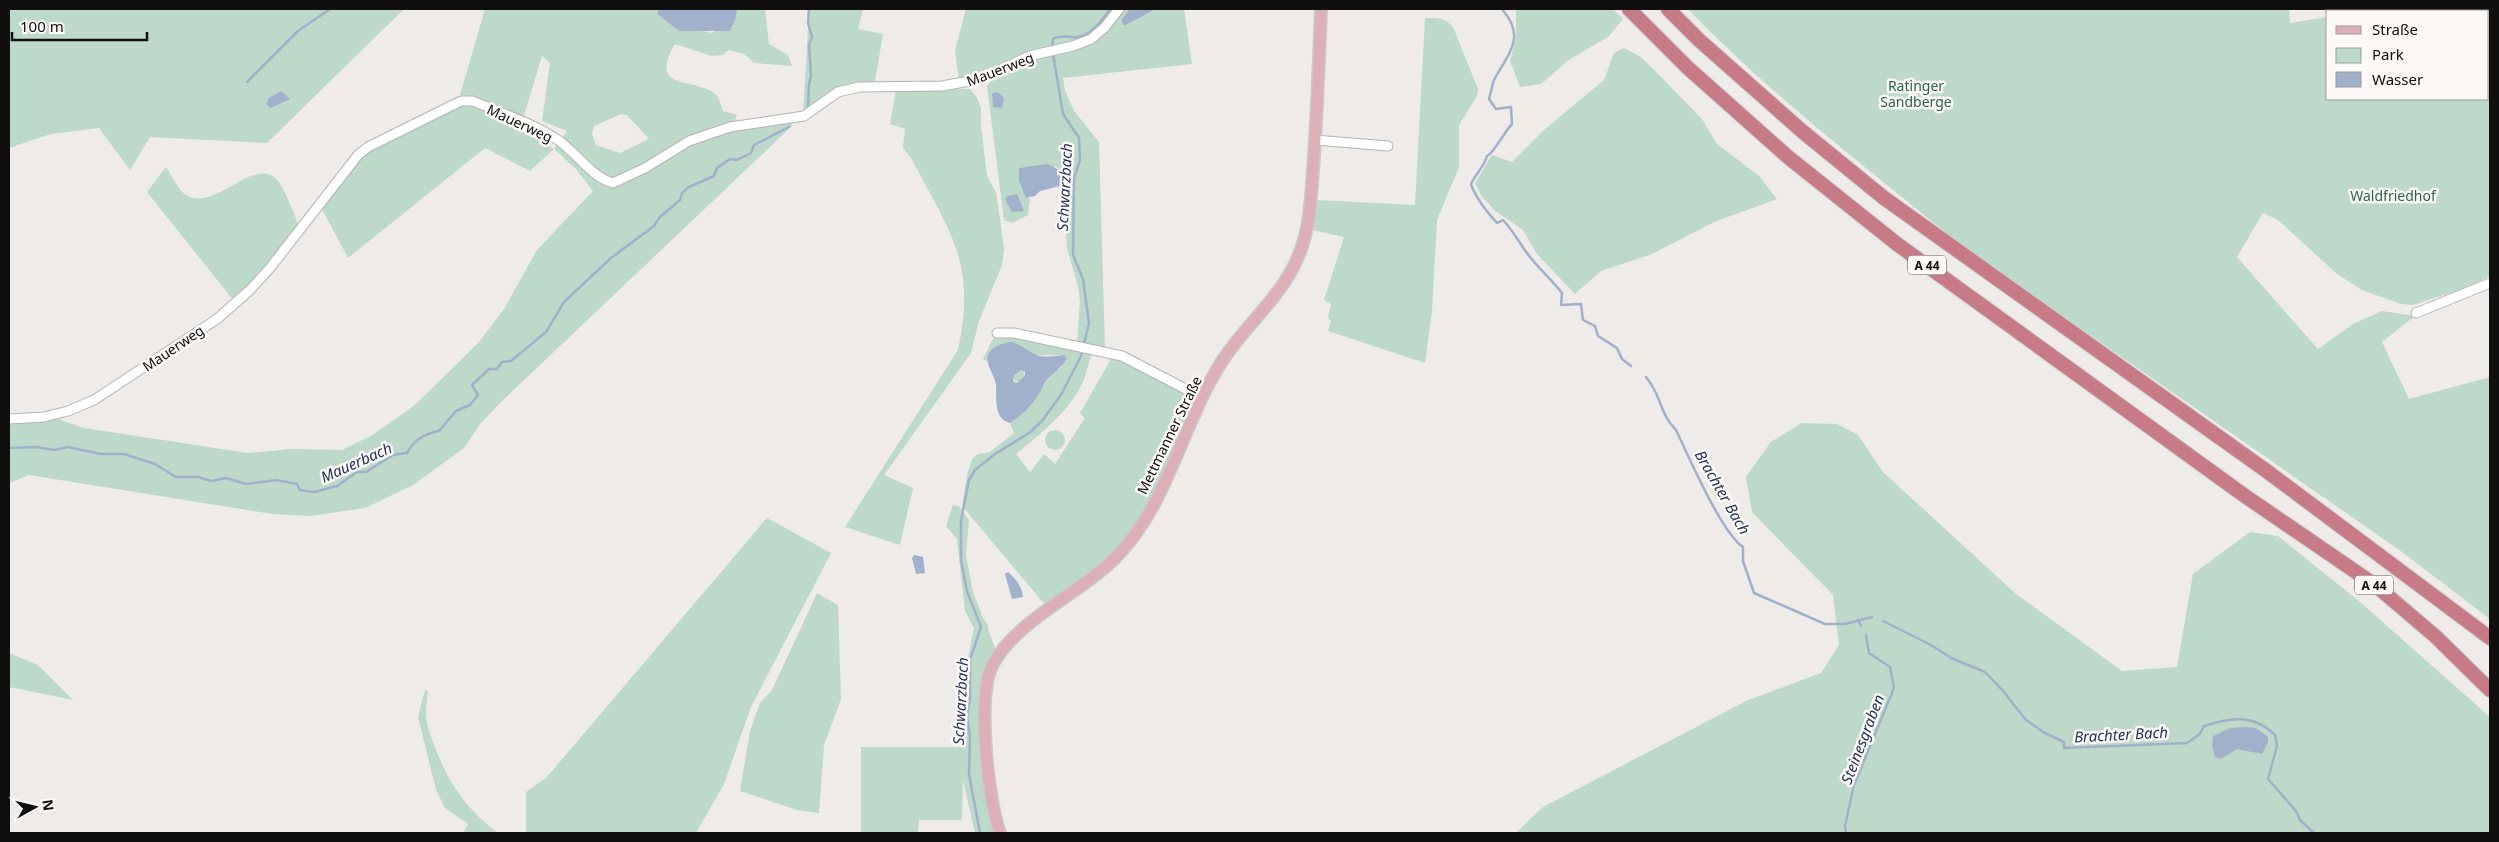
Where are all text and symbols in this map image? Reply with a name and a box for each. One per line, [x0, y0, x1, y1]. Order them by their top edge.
scale bar [12, 10, 148, 42]
legend [2326, 10, 2489, 100]
text: 100 m [20, 16, 64, 36]
text: Straße [2372, 19, 2418, 39]
text: Park [2372, 44, 2404, 64]
street label: Mauerweg [964, 48, 1036, 90]
text: Wasser [2372, 69, 2423, 89]
park label: Ratinger Sandberge [1880, 76, 1952, 111]
street label: Mauerweg [484, 100, 556, 146]
water label: Schwarzbach [1052, 143, 1076, 231]
park label: Waldfriedhof [2350, 186, 2437, 205]
road number: A 44 [1908, 256, 1946, 274]
street label: Mauerweg [139, 320, 207, 376]
street label: Mettmanner Straße [1132, 373, 1206, 497]
water label: Mauerbach [317, 437, 395, 487]
water label: Brachter Bach [1691, 446, 1755, 538]
road number: A 44 [2355, 576, 2393, 594]
water label: Schwarzbach [948, 657, 972, 745]
water label: Steinesgraben [1836, 691, 1888, 787]
water label: Brachter Bach [2074, 722, 2168, 746]
north arrow [10, 782, 60, 832]
text: N [38, 798, 59, 812]

